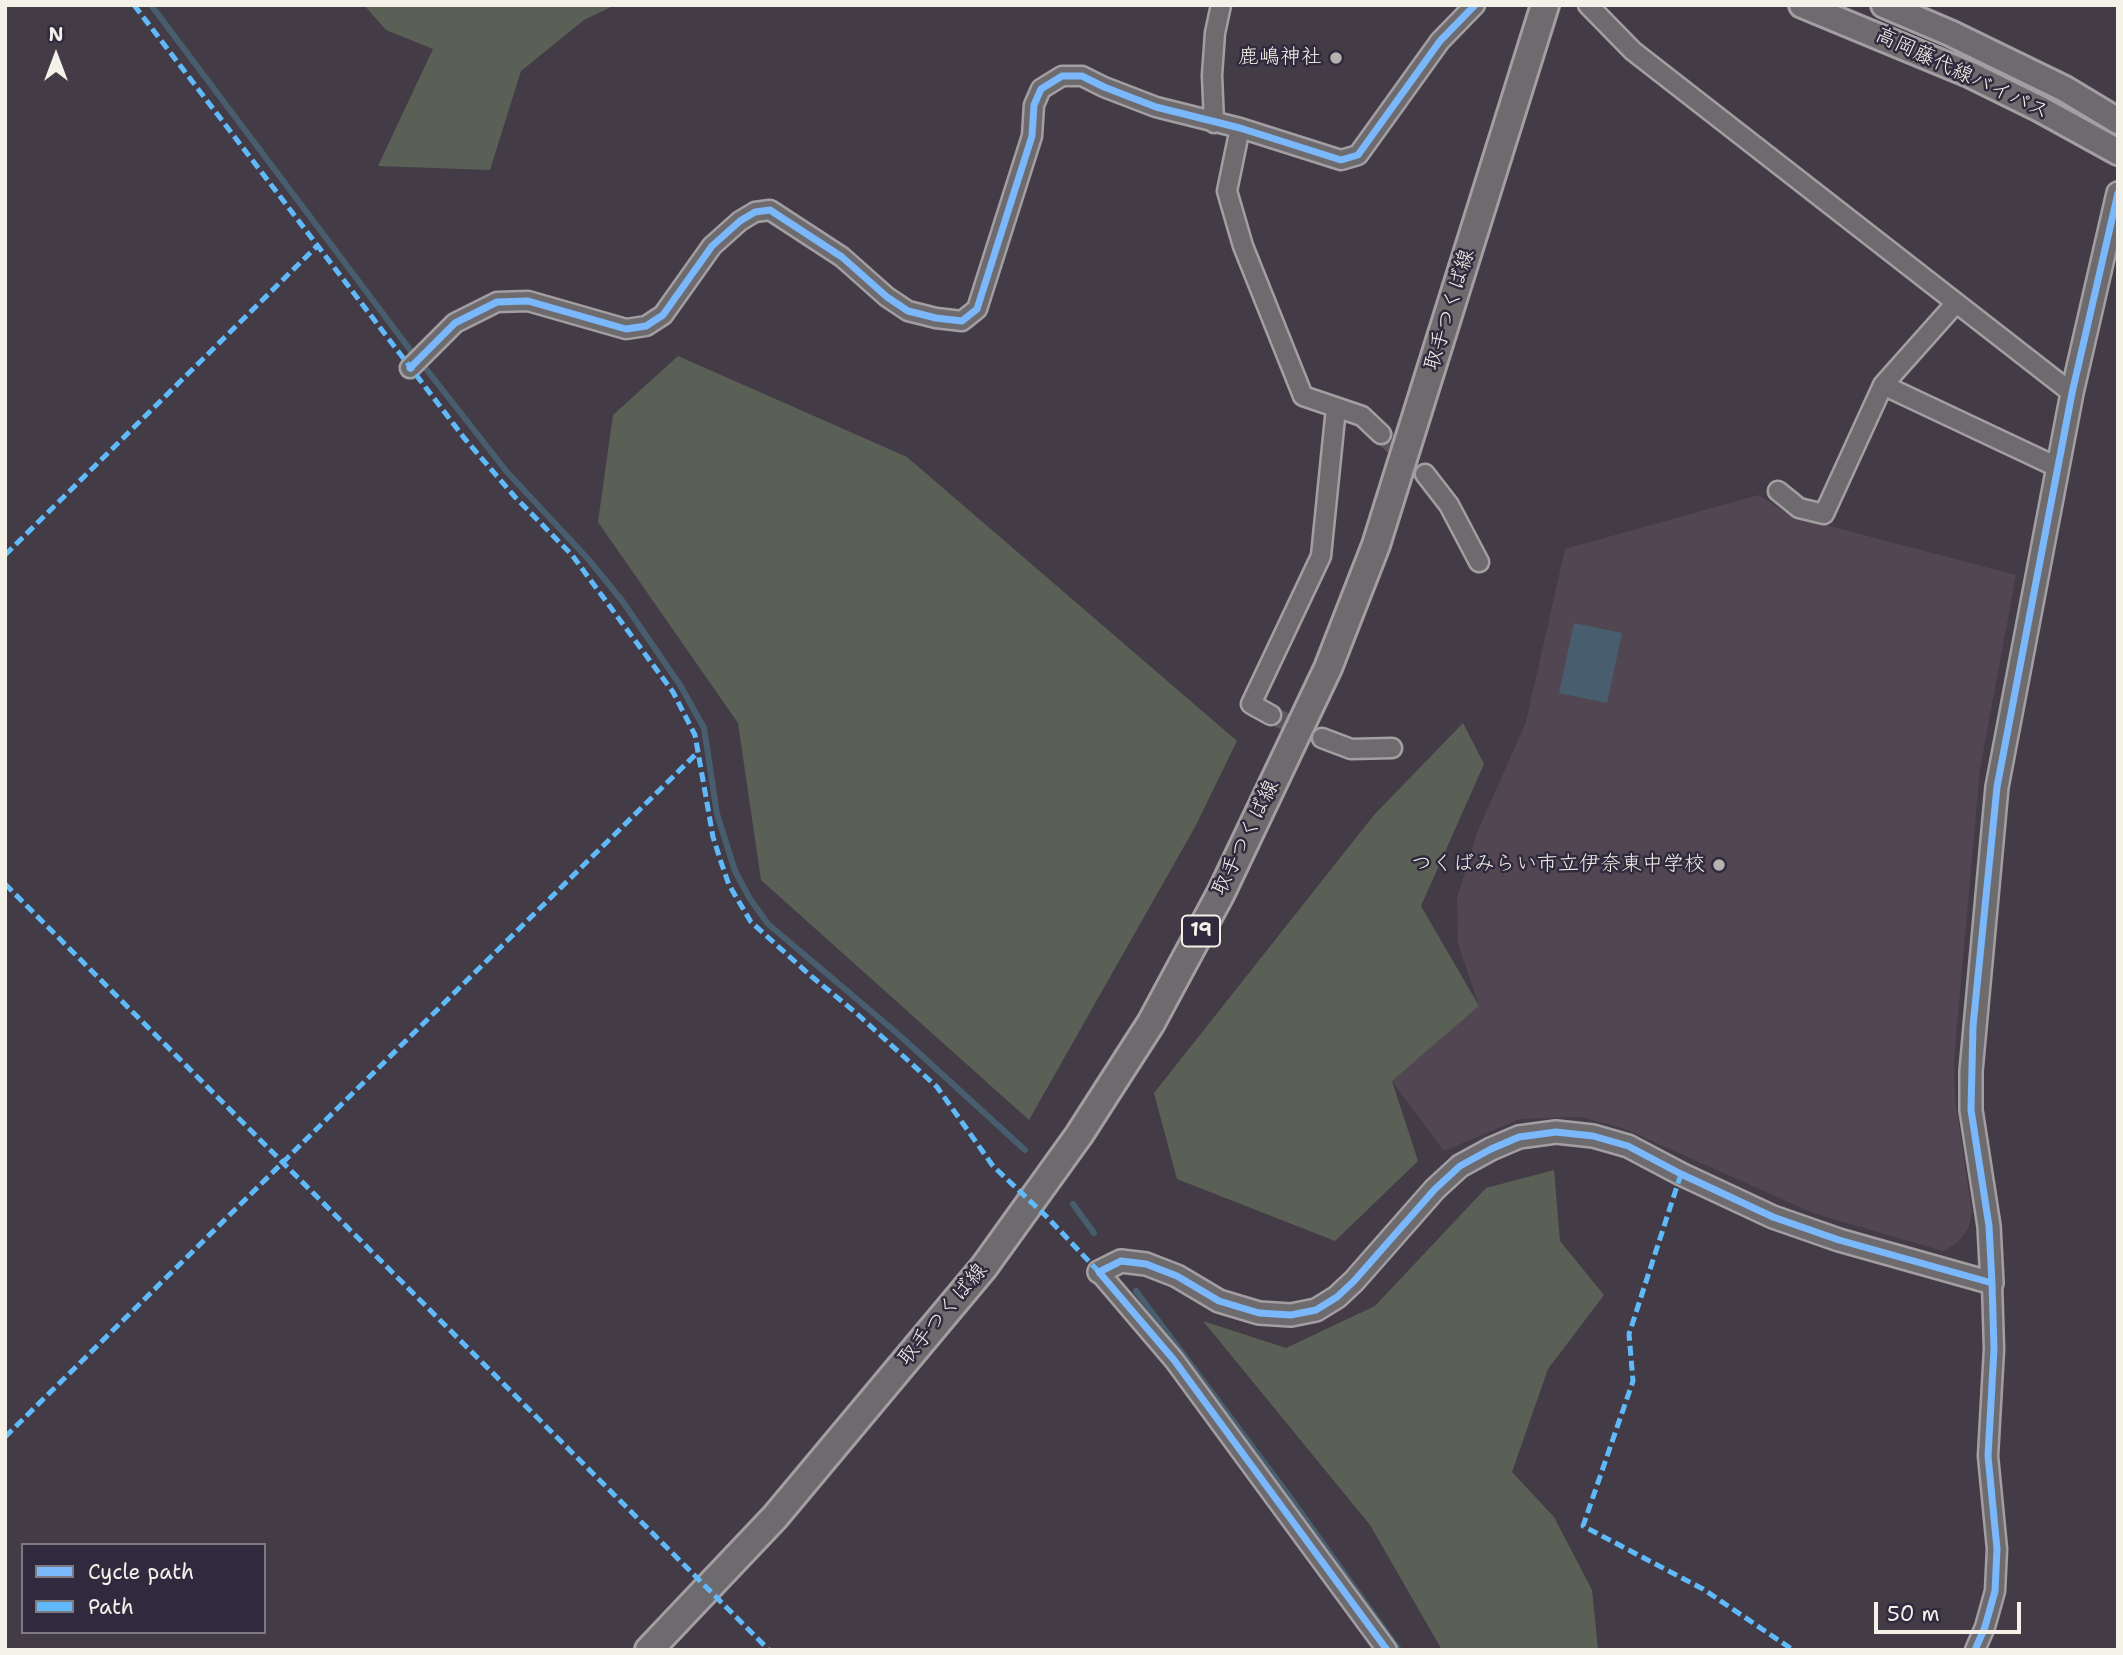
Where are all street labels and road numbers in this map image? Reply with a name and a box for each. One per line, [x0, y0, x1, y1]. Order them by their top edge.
street label: 高岡藤代線バイパス [1871, 23, 2053, 125]
street label: 取手つくば線 [1420, 246, 1480, 374]
street label: 取手つくば線 [1207, 776, 1285, 900]
road number: 19 [1182, 916, 1220, 946]
street label: 取手つくば線 [893, 1259, 993, 1371]

